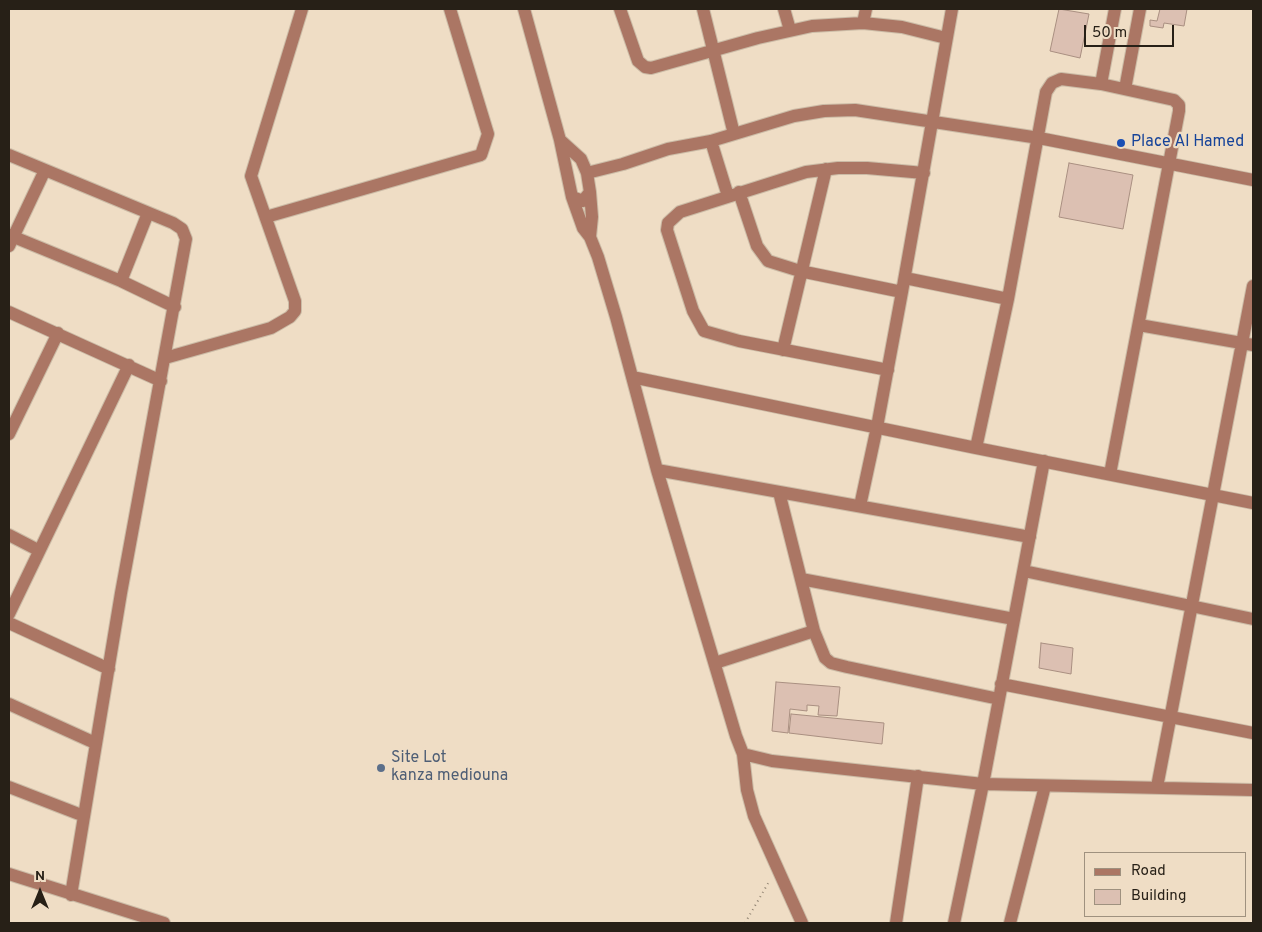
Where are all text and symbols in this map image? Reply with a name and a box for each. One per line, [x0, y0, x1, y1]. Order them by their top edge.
scale bar [1087, 15, 1177, 47]
text: 50 m [1092, 24, 1127, 43]
place label: Place Al Hamed [1131, 133, 1244, 153]
marker: Place Al Hamed [1115, 137, 1127, 149]
place label: Site Lot kanza mediouna [391, 749, 508, 787]
marker: Site Lot kanza mediouna [375, 762, 387, 774]
legend [1084, 852, 1247, 917]
text: Road [1131, 862, 1166, 881]
north arrow [15, 867, 65, 917]
text: N [35, 868, 45, 885]
text: Building [1131, 887, 1186, 906]

